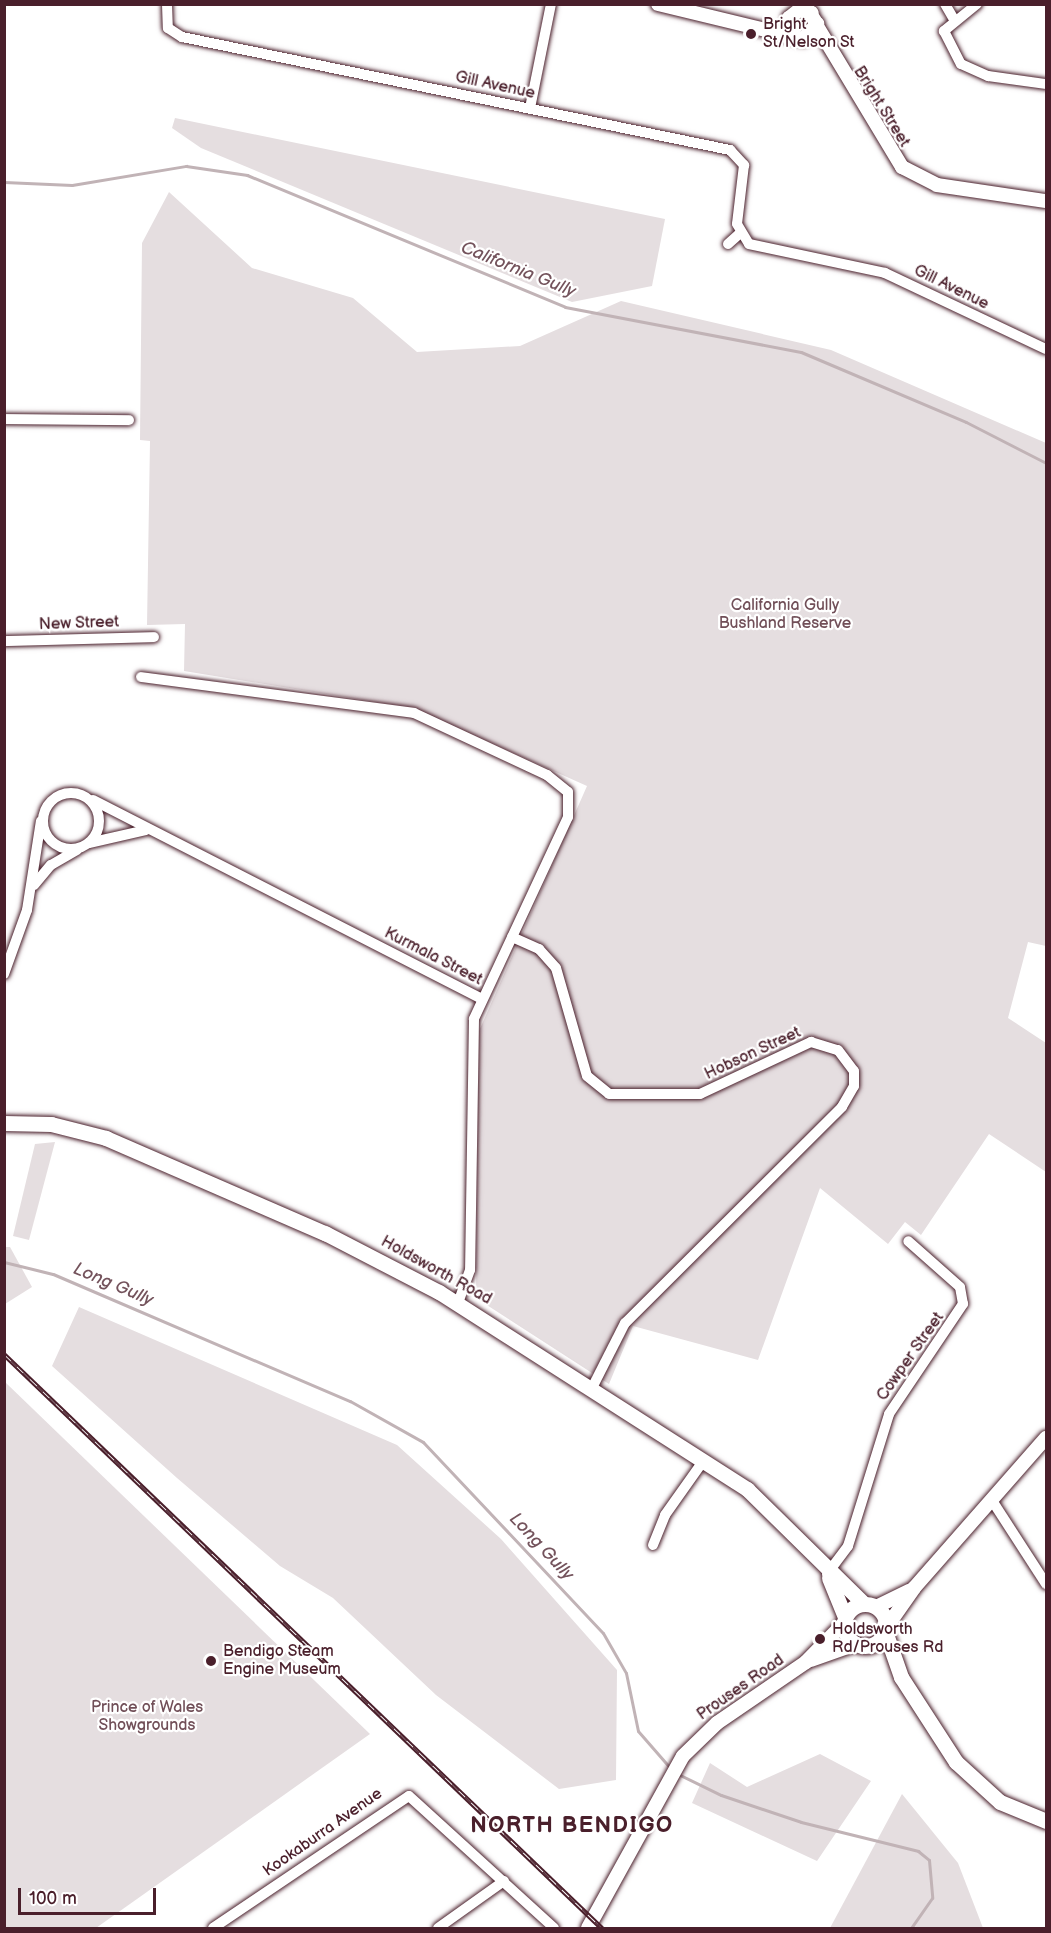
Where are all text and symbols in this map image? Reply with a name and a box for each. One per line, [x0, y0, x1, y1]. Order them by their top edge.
place label: Bright St/Nelson St [763, 15, 855, 53]
marker: Bright St/Nelson St [744, 27, 758, 41]
street label: Bright Street [849, 63, 913, 151]
street label: Gill Avenue [453, 68, 537, 104]
water label: California Gully [458, 237, 578, 303]
street label: Gill Avenue [910, 262, 992, 314]
park label: California Gully Bushland Reserve [719, 596, 851, 634]
street label: New Street [38, 613, 120, 635]
street label: Kurmala Street [381, 924, 485, 990]
street label: Hobson Street [702, 1023, 804, 1085]
street label: Holdsworth Road [377, 1233, 495, 1309]
water label: Long Gully [70, 1259, 156, 1311]
street label: Cowper Street [873, 1309, 949, 1405]
water label: Long Gully [504, 1509, 578, 1585]
place label: Holdsworth Rd/Prouses Rd [832, 1620, 943, 1658]
marker: Holdsworth Rd/Prouses Rd [813, 1632, 827, 1646]
place label: Bendigo Steam Engine Museum [223, 1642, 341, 1680]
street label: Prouses Road [694, 1651, 788, 1725]
marker: Bendigo Steam Engine Museum [204, 1654, 218, 1668]
park label: Prince of Wales Showgrounds [91, 1698, 203, 1736]
street label: Kookaburra Avenue [260, 1785, 386, 1881]
district label: NORTH BENDIGO [470, 1813, 674, 1839]
scale bar [21, 1876, 159, 1914]
text: 100 m [29, 1888, 77, 1909]

